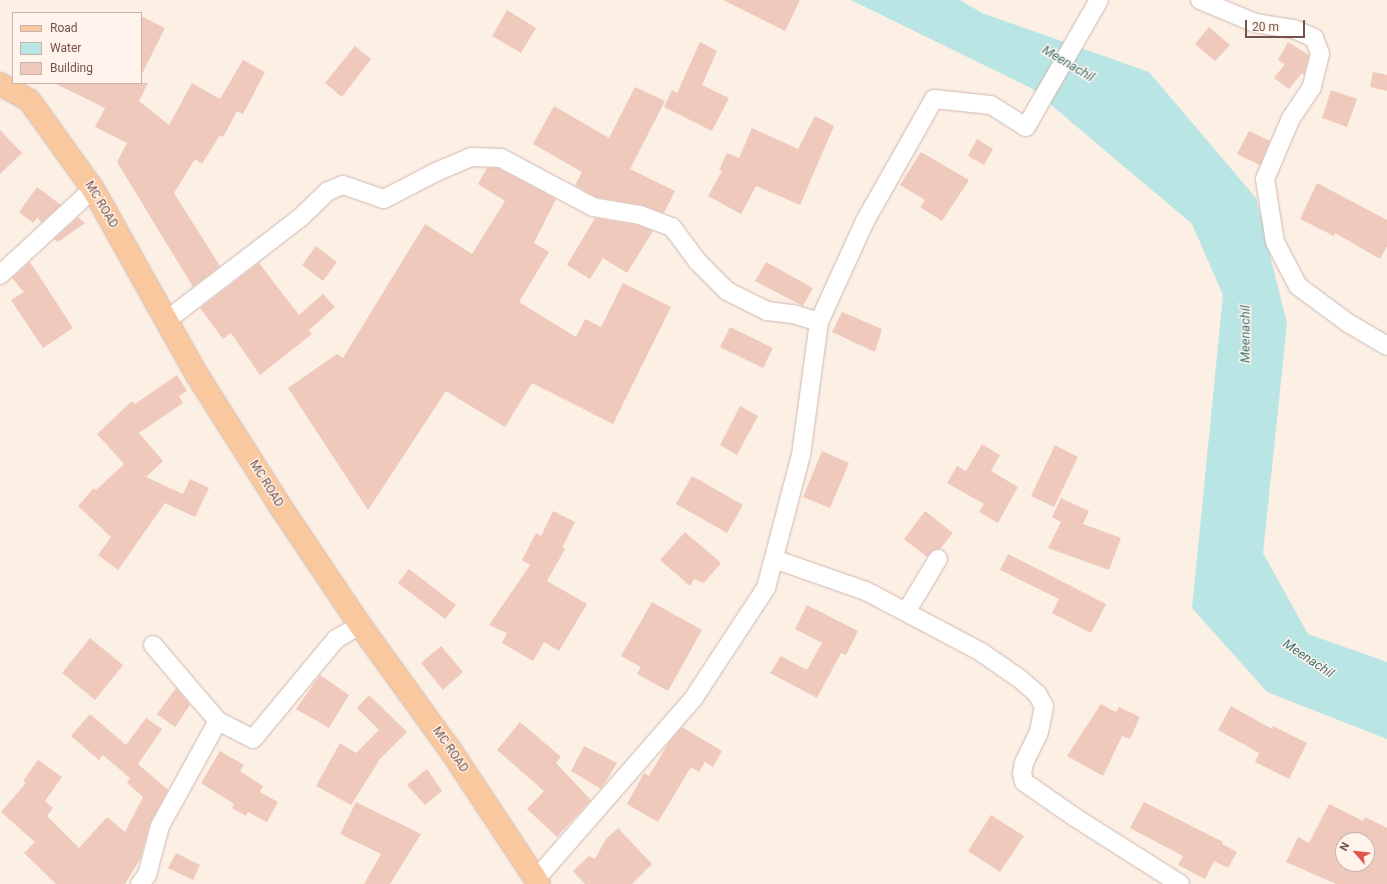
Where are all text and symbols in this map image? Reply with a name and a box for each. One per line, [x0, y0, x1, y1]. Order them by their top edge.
legend [12, 12, 142, 84]
scale bar [1247, 12, 1307, 38]
text: 20 m [1252, 20, 1279, 34]
text: Road [50, 21, 78, 35]
text: Water [50, 41, 81, 55]
water label: Meenachil [1039, 42, 1097, 86]
text: Building [50, 61, 93, 75]
street label: MC ROAD [81, 179, 121, 231]
water label: Meenachil [1238, 305, 1254, 363]
street label: MC ROAD [246, 458, 286, 510]
water label: Meenachil [1280, 636, 1336, 682]
street label: MC ROAD [429, 724, 471, 776]
north arrow [1335, 832, 1375, 872]
text: N [1337, 840, 1352, 853]

